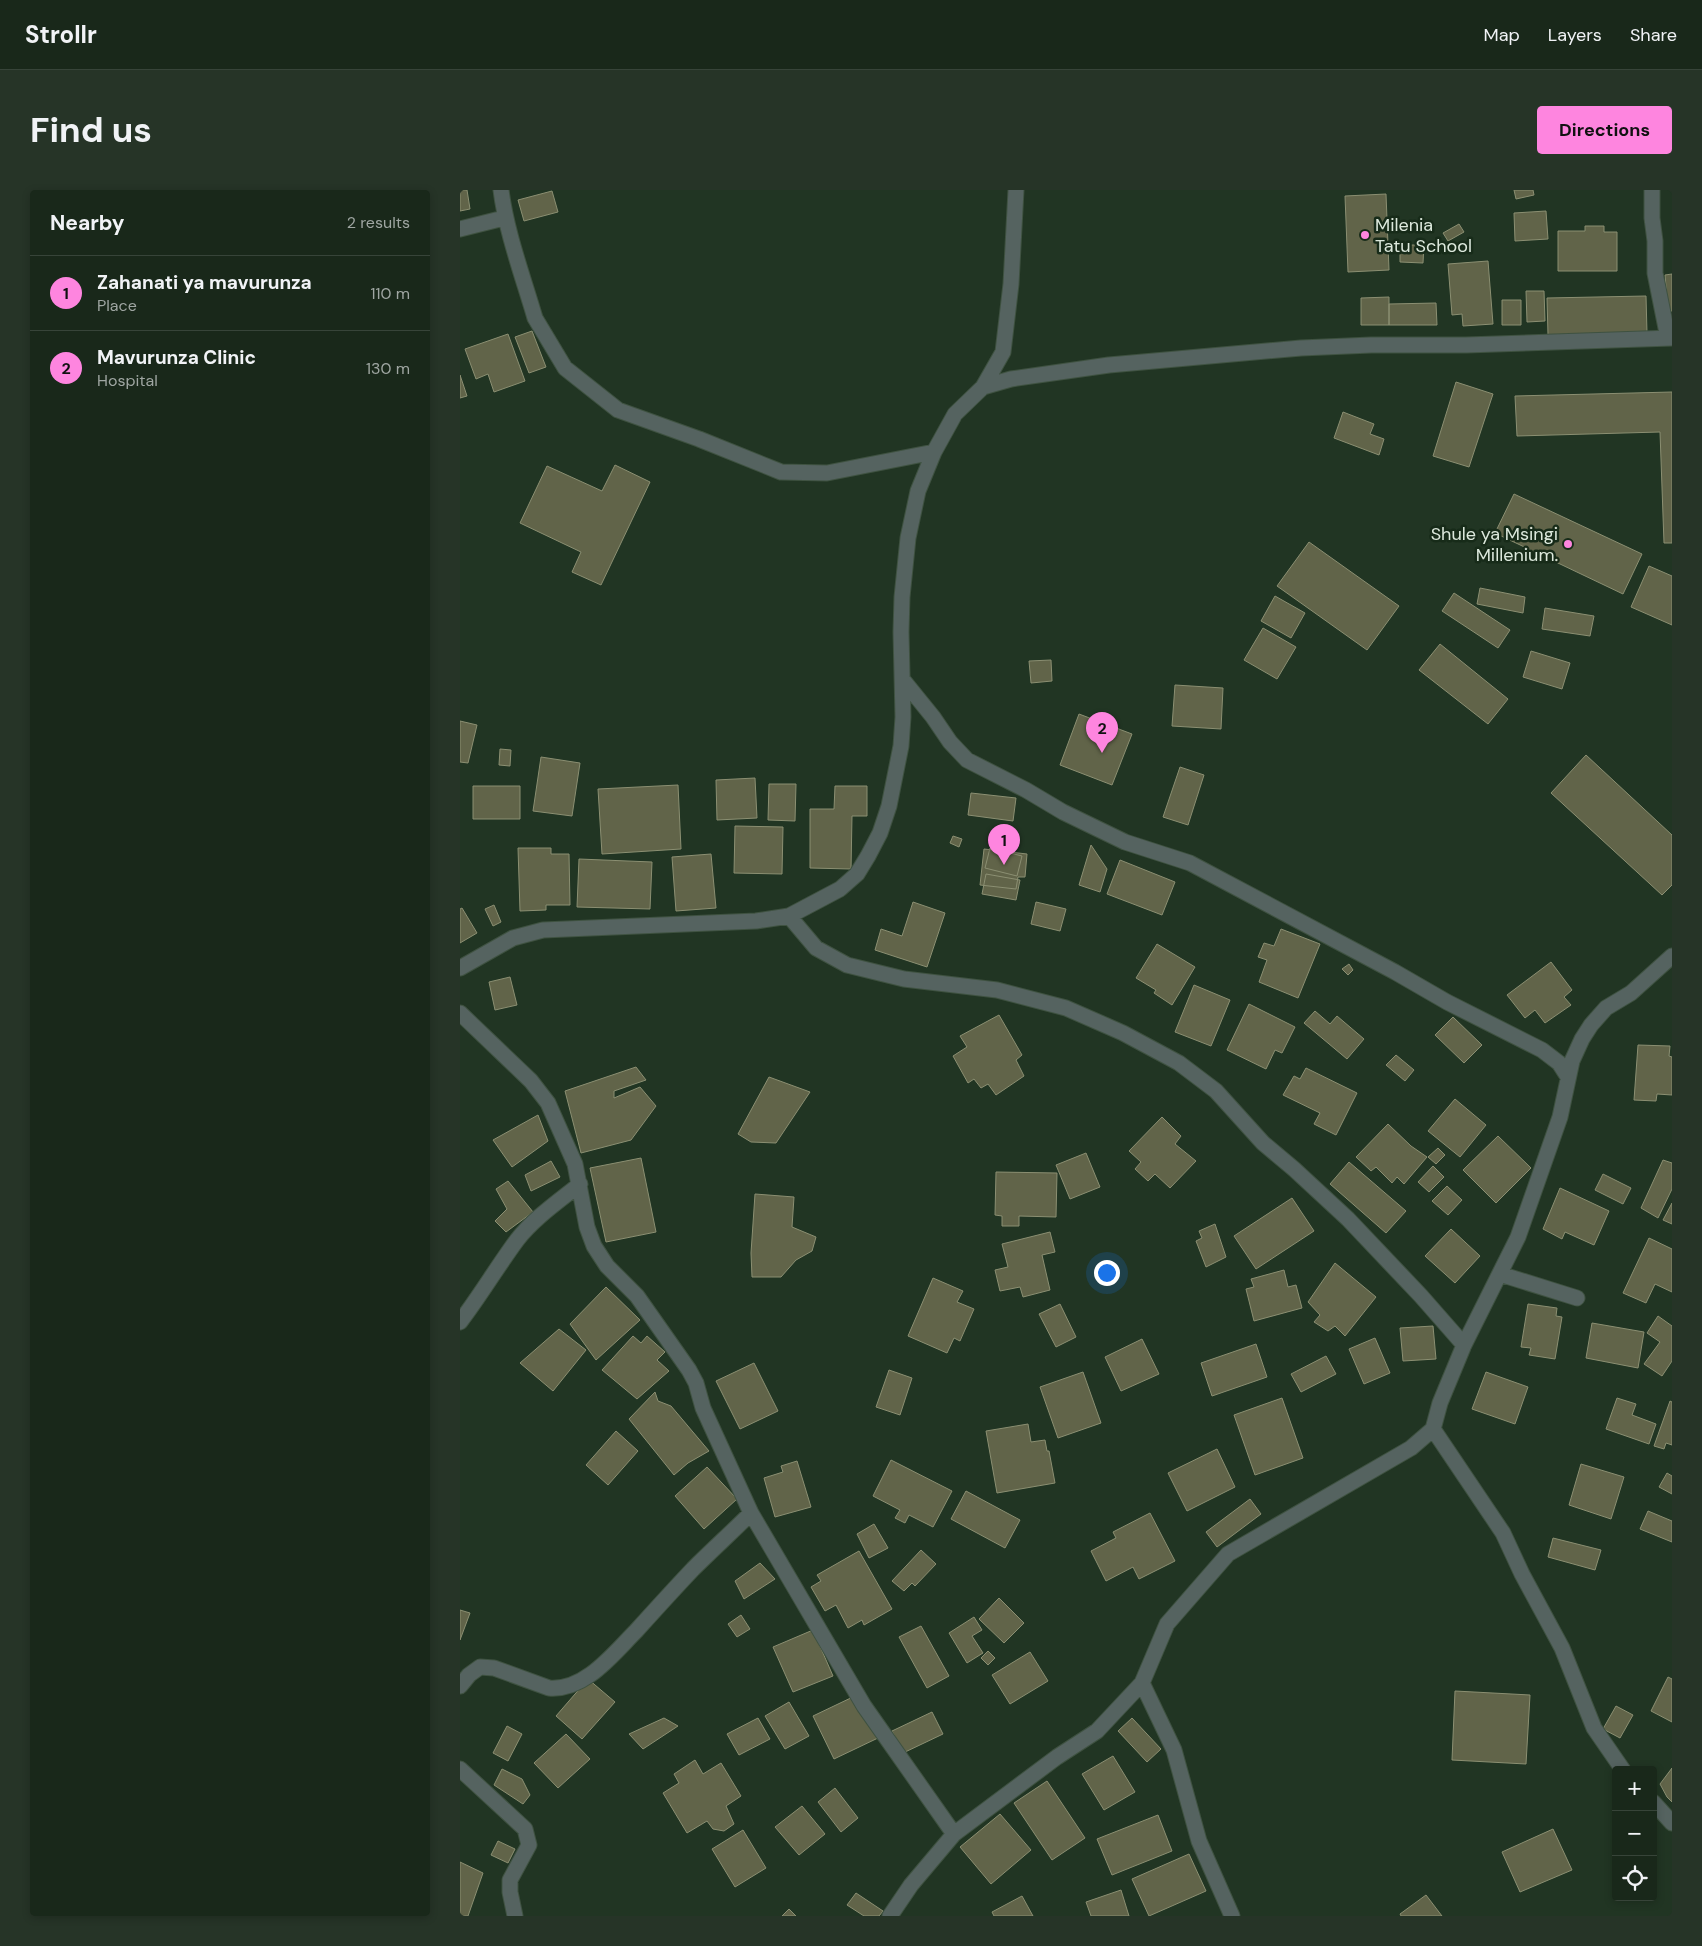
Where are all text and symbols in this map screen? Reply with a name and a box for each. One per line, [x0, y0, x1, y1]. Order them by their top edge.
text: Strollr [25, 19, 97, 50]
text: Map [1484, 23, 1520, 47]
text: Layers [1548, 23, 1602, 47]
text: Share [1630, 23, 1677, 47]
button: Directions [1537, 106, 1672, 154]
text: Find us [30, 107, 152, 153]
text: Nearby [50, 209, 124, 237]
text: 2 results [347, 212, 410, 233]
place label: Milenia Tatu School [1375, 213, 1472, 258]
marker: Milenia Tatu School [1359, 229, 1371, 241]
text: Zahanati ya mavurunza [97, 270, 312, 295]
text: 1 [63, 283, 69, 304]
text: 110 m [371, 283, 410, 304]
text: Place [97, 295, 137, 316]
text: Mavurunza Clinic [97, 345, 256, 370]
text: 2 [61, 358, 71, 379]
text: 130 m [366, 358, 410, 379]
text: Hospital [97, 370, 158, 391]
place label: Shule ya Msingi Millenium. [1431, 522, 1558, 567]
marker: Shule ya Msingi Millenium. [1562, 538, 1574, 550]
pin: 2 [1086, 712, 1118, 753]
pin: 1 [988, 824, 1020, 865]
your location [1094, 1260, 1120, 1286]
map controls [1612, 1766, 1657, 1901]
button: + [1612, 1766, 1657, 1811]
button: − [1612, 1811, 1657, 1856]
button: locate [1612, 1856, 1657, 1901]

